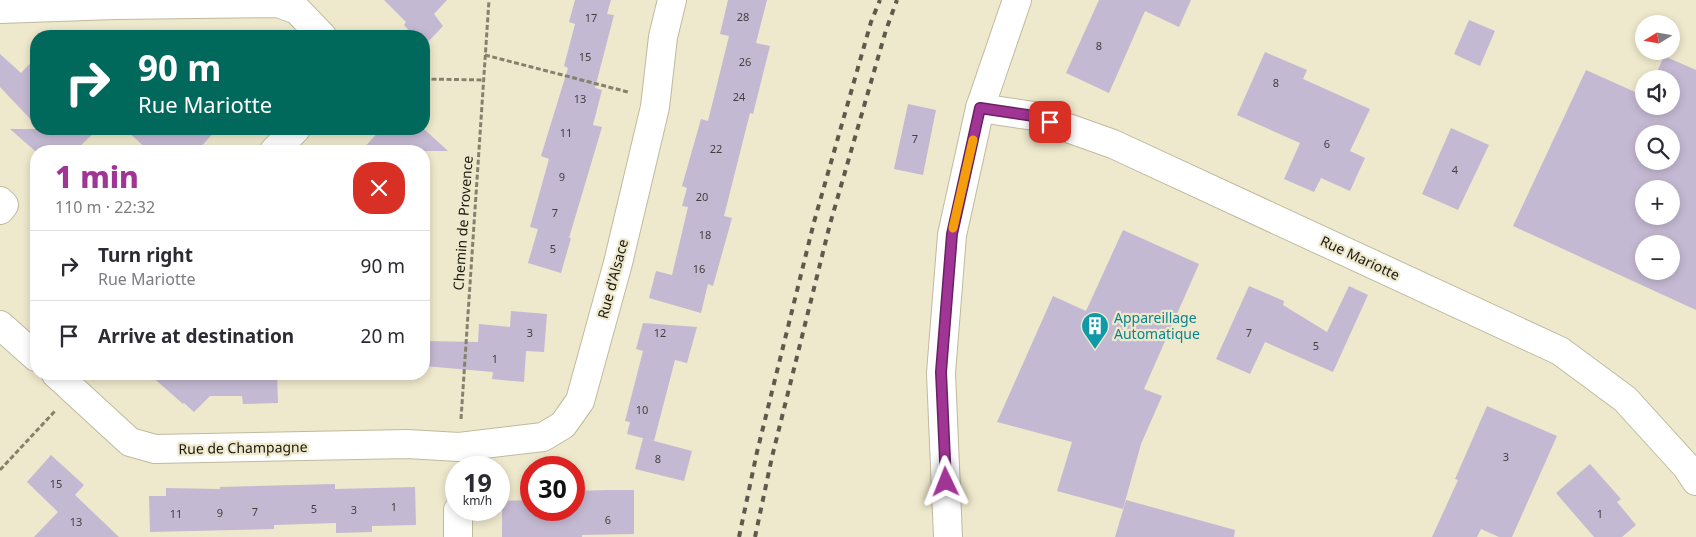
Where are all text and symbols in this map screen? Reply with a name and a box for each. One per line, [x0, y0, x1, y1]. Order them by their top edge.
house number: 28 [737, 9, 749, 24]
house number: 17 [585, 10, 597, 25]
north arrow [1635, 15, 1680, 60]
map controls [1635, 15, 1680, 280]
house number: 8 [1096, 38, 1102, 53]
text: 90 m [138, 44, 221, 91]
house number: 15 [579, 49, 591, 64]
icon: right [55, 50, 120, 115]
house number: 26 [739, 54, 751, 69]
button: sound [1635, 70, 1680, 115]
house number: 8 [1273, 75, 1279, 90]
text: Rue Mariotte [138, 89, 272, 119]
house number: 24 [733, 89, 746, 104]
house number: 13 [574, 91, 586, 106]
pin [1029, 101, 1071, 143]
icon: arrive [1036, 108, 1064, 136]
house number: 11 [560, 125, 572, 140]
button: search [1635, 125, 1680, 170]
house number: 7 [912, 131, 918, 146]
house number: 6 [1324, 136, 1330, 151]
house number: 22 [710, 141, 722, 156]
street label: Chemin de Provence [448, 155, 477, 291]
text: 1 min [55, 156, 139, 197]
button: close [353, 162, 405, 214]
house number: 4 [1452, 162, 1459, 177]
house number: 9 [559, 169, 565, 184]
button: + [1635, 180, 1680, 225]
house number: 20 [696, 189, 708, 204]
text: 110 m · 22:32 [55, 196, 155, 218]
house number: 7 [552, 205, 558, 220]
house number: 18 [699, 227, 711, 242]
street label: Rue Mariotte [1318, 231, 1403, 284]
button: − [1635, 235, 1680, 280]
street label: Rue d'Alsace [593, 237, 632, 321]
house number: 5 [550, 241, 556, 256]
text: Turn right [98, 242, 193, 268]
icon: right [55, 252, 83, 280]
text: 90 m [361, 253, 405, 279]
house number: 16 [693, 261, 705, 276]
text: Rue Mariotte [98, 268, 196, 290]
place label: Appareillage Automatique [1114, 308, 1200, 343]
building icon: Appareillage Automatique [1080, 311, 1110, 350]
icon: arrive [55, 322, 83, 350]
text: Arrive at destination [98, 323, 294, 349]
text: 20 m [361, 323, 405, 349]
house number: 3 [527, 325, 533, 340]
house number: 12 [654, 325, 666, 340]
house number: 7 [1246, 325, 1252, 340]
house number: 5 [1313, 338, 1319, 353]
house number: 1 [492, 351, 498, 366]
house number: 10 [636, 402, 648, 417]
street label: Rue de Champagne [178, 437, 308, 458]
house number: 3 [1503, 449, 1509, 464]
house number: 8 [655, 451, 661, 466]
position arrow [919, 455, 971, 507]
speed limit sign: 30 [520, 456, 585, 521]
text: 19 [463, 465, 492, 499]
house number: 15 [50, 476, 62, 491]
text: km/h [463, 492, 492, 509]
house number: 1 [391, 499, 397, 514]
house number: 5 [311, 501, 317, 516]
house number: 3 [351, 502, 357, 517]
house number: 7 [252, 504, 258, 519]
house number: 9 [217, 505, 223, 520]
house number: 11 [170, 506, 182, 521]
house number: 1 [1597, 506, 1603, 521]
house number: 6 [605, 512, 611, 527]
house number: 13 [70, 514, 82, 529]

